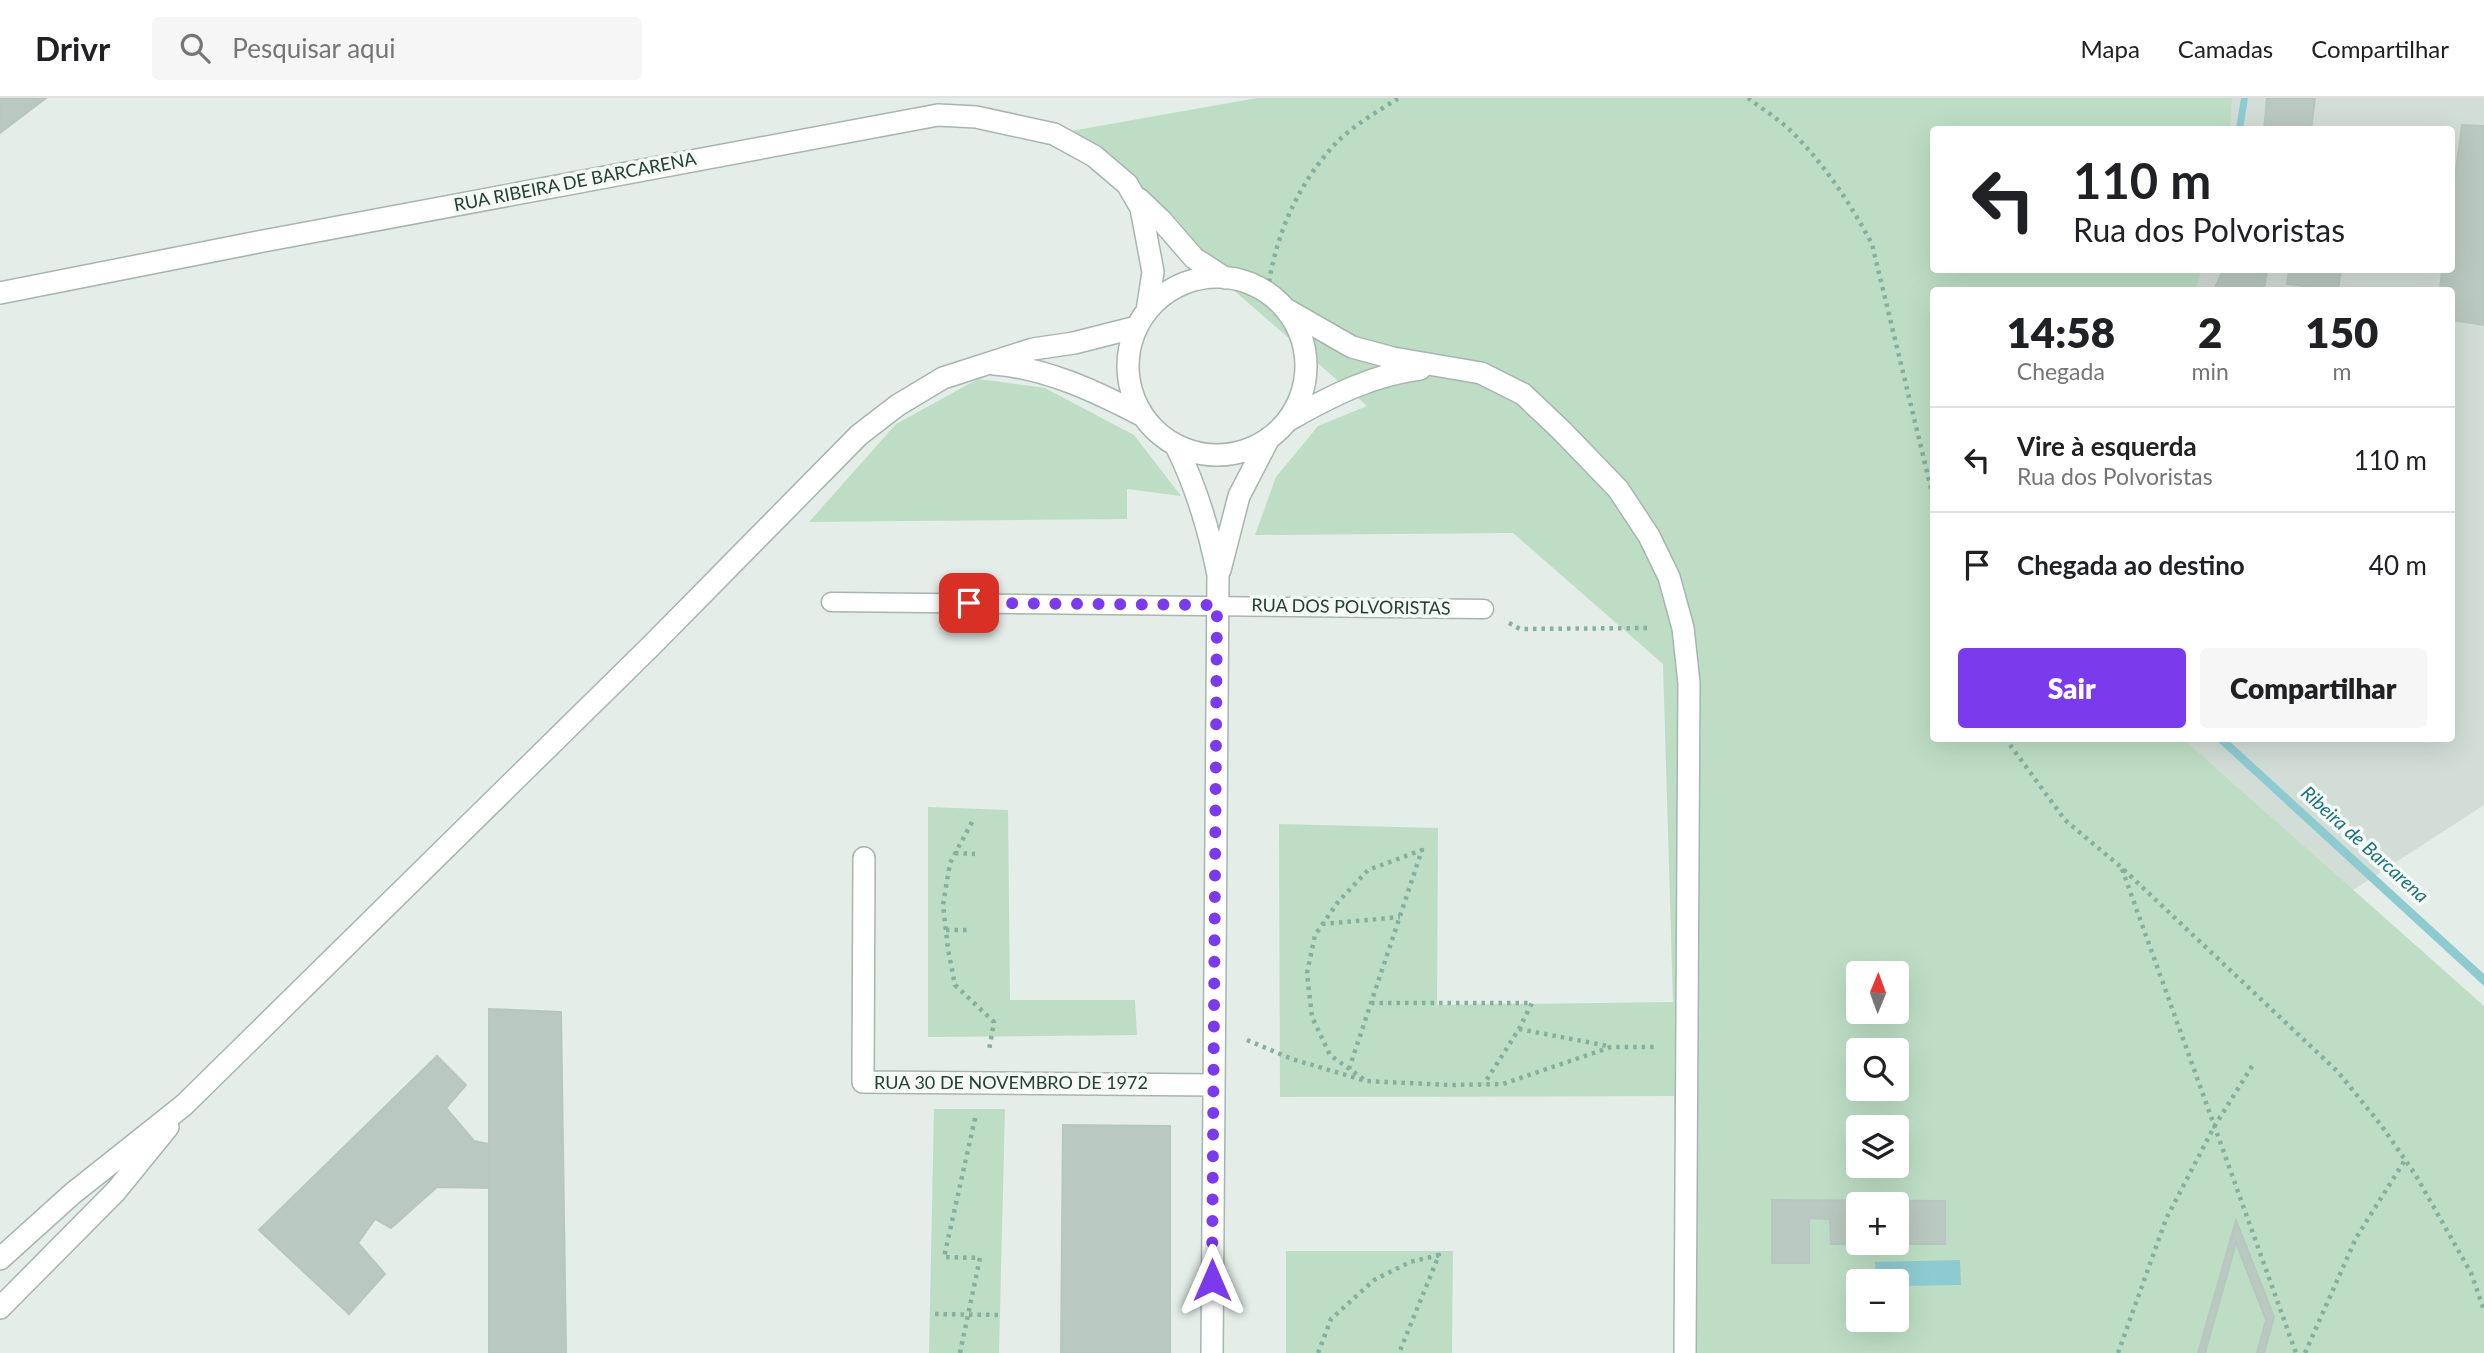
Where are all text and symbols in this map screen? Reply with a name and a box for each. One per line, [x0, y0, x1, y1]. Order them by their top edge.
search box [152, 17, 642, 80]
text: Drivr [35, 28, 110, 68]
icon: search [176, 29, 214, 67]
text: Pesquisar aqui [232, 32, 395, 64]
text: Mapa [2081, 34, 2140, 63]
text: Camadas [2178, 34, 2273, 63]
text: Compartilhar [2311, 34, 2449, 63]
street label: RUA RIBEIRA DE BARCARENA [452, 147, 699, 215]
text: 110 m [2073, 151, 2211, 209]
icon: left [1958, 154, 2049, 245]
text: Rua dos Polvoristas [2073, 210, 2345, 249]
text: 14:58 [2007, 307, 2115, 357]
text: 2 [2198, 307, 2222, 357]
text: 150 [2305, 307, 2378, 357]
text: Chegada [2017, 357, 2105, 385]
text: min [2192, 357, 2229, 385]
text: m [2332, 357, 2351, 385]
text: Vire à esquerda [2017, 430, 2197, 462]
icon: left [1958, 441, 1996, 479]
text: 110 m [2354, 444, 2427, 476]
text: Rua dos Polvoristas [2017, 462, 2213, 490]
icon: arrive [1958, 546, 1996, 584]
text: Chegada ao destino [2017, 549, 2245, 581]
text: 40 m [2369, 549, 2427, 581]
pin [939, 573, 999, 633]
icon: arrive [950, 584, 988, 622]
street label: RUA DOS POLVORISTAS [1251, 593, 1451, 619]
button: Sair [1958, 648, 2186, 728]
button: Compartilhar [2200, 648, 2427, 728]
water label: Ribeira de Barcarena [2297, 781, 2434, 907]
north arrow [1846, 961, 1909, 1024]
map controls [1846, 961, 1909, 1332]
button: search [1846, 1038, 1909, 1101]
street label: RUA 30 DE NOVEMBRO DE 1972 [874, 1071, 1148, 1093]
button: layers [1846, 1115, 1909, 1178]
button: + [1846, 1192, 1909, 1255]
position arrow [1175, 1243, 1249, 1317]
button: − [1846, 1269, 1909, 1332]

